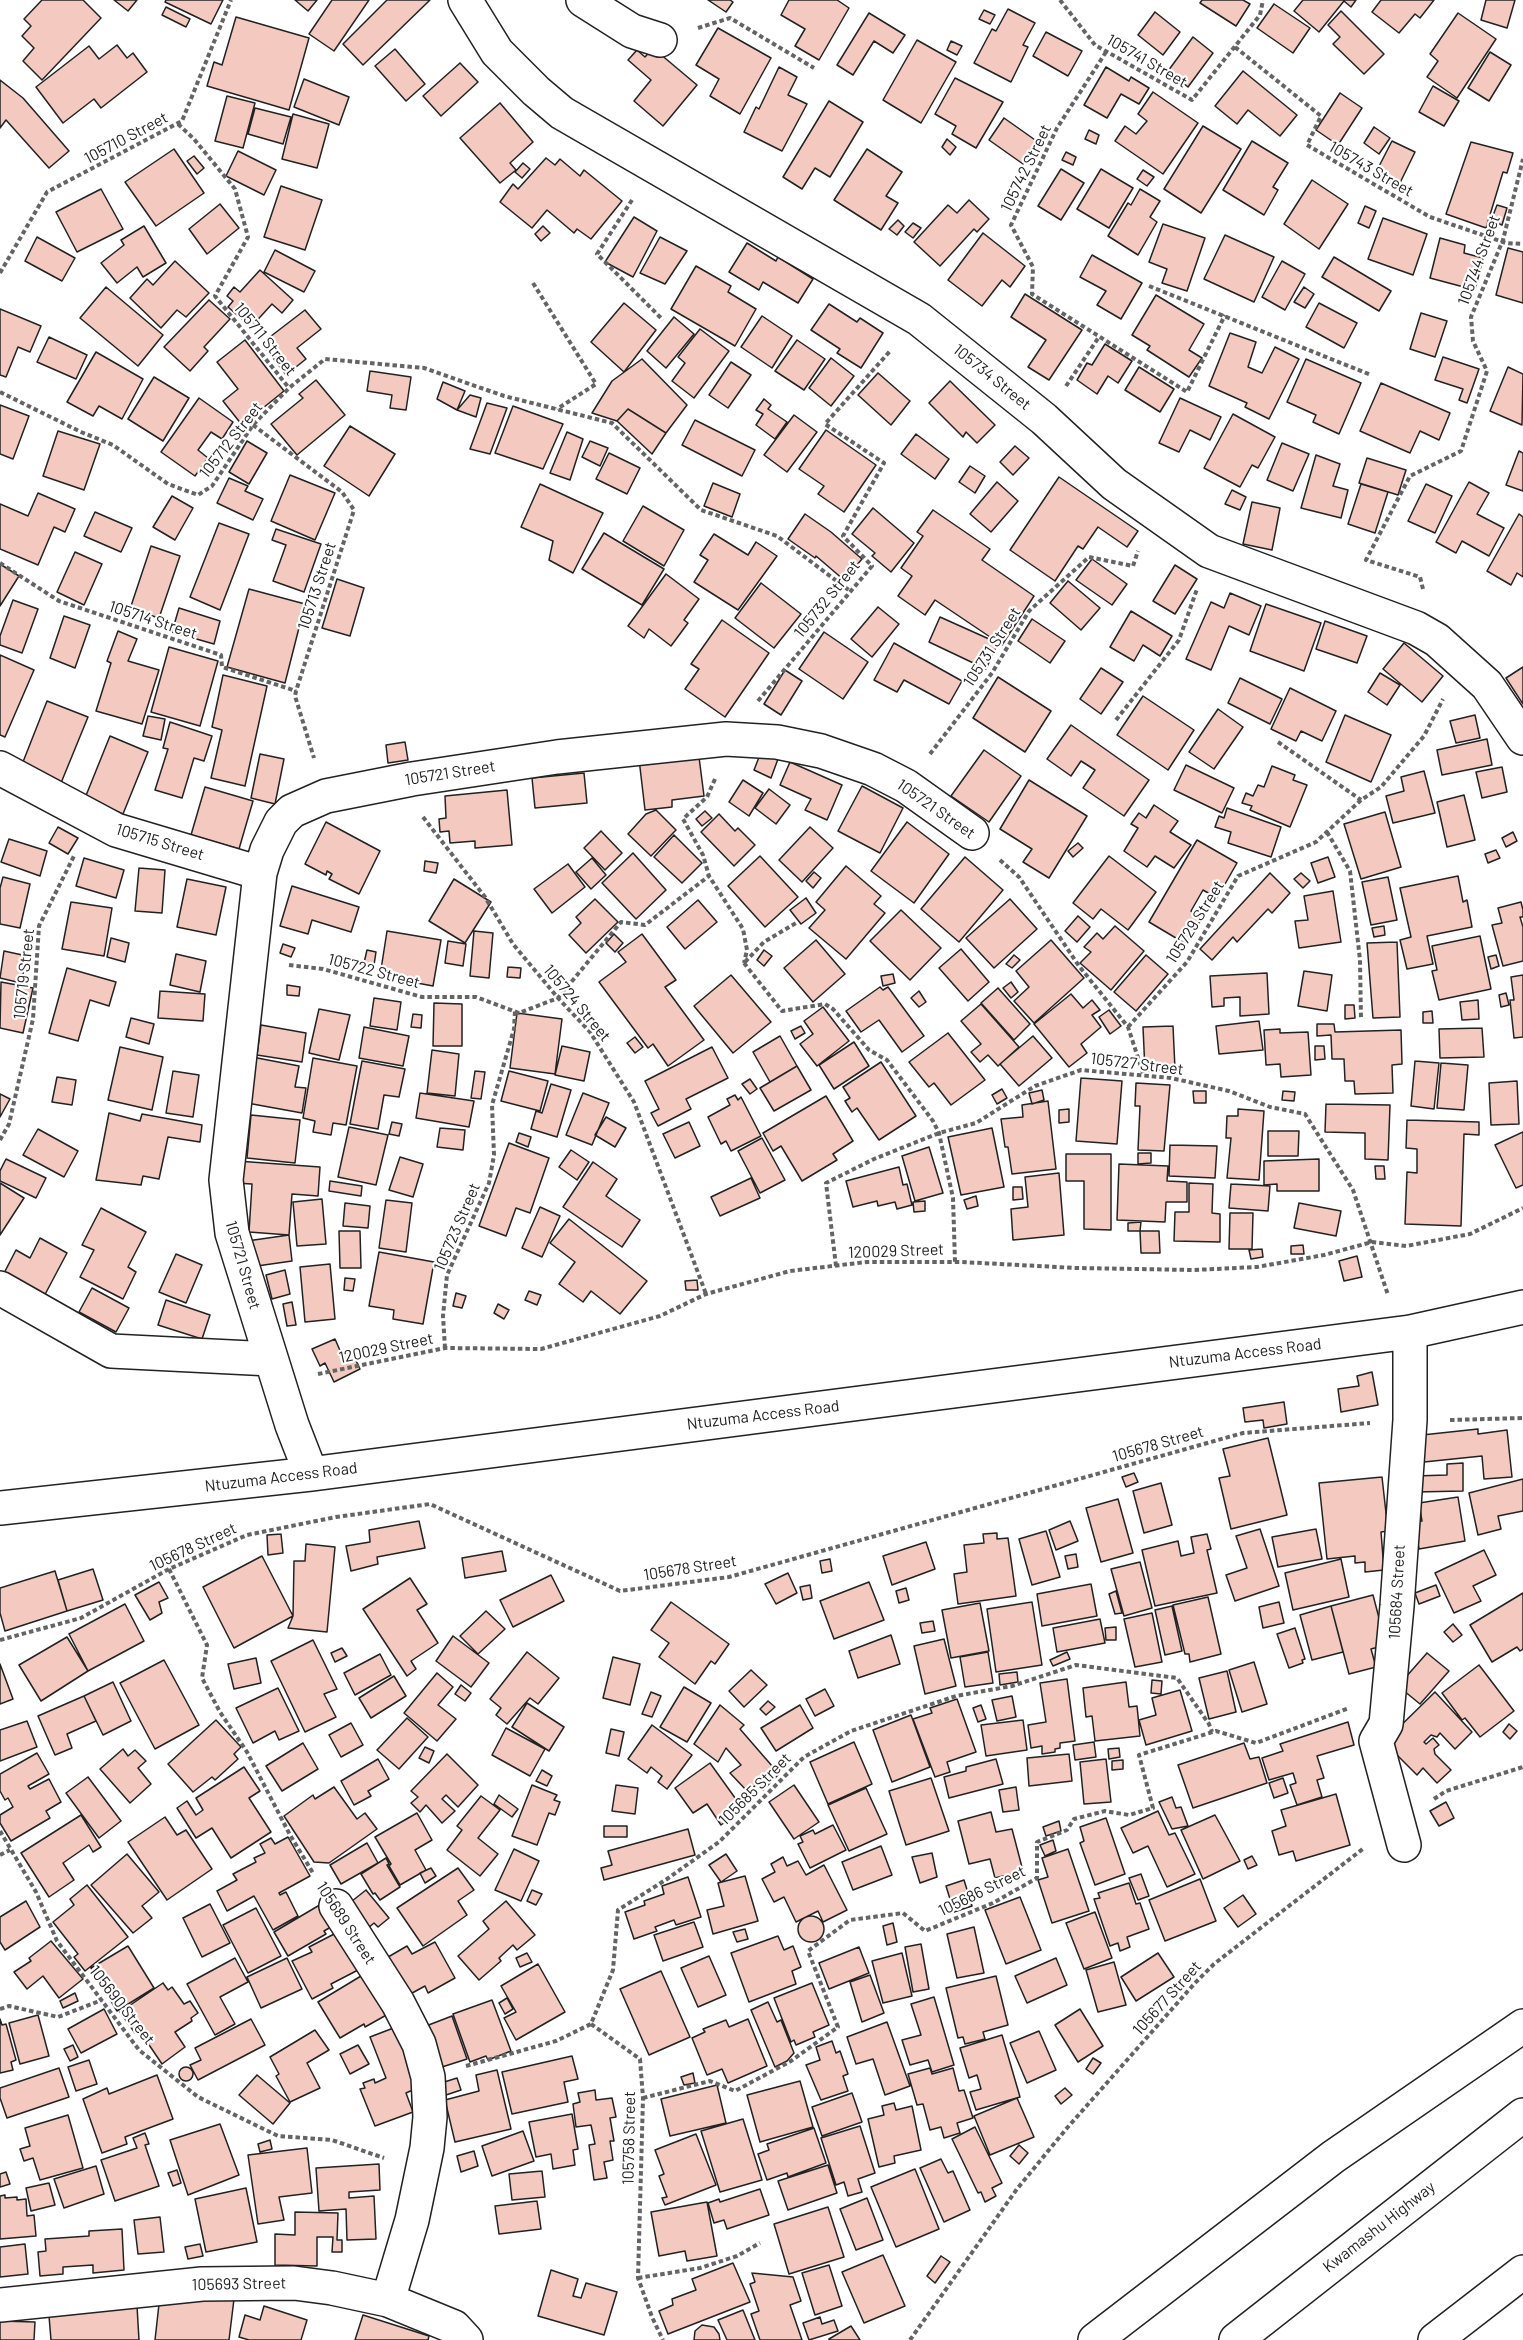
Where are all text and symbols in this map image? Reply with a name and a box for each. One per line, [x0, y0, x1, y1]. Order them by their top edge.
street label: 105741 Street [1103, 30, 1191, 92]
street label: 105710 Street [81, 108, 171, 168]
street label: 105742 Street [997, 121, 1055, 215]
street label: 105743 Street [1325, 137, 1417, 201]
street label: 105744 Street [1454, 212, 1504, 308]
street label: 105711 Street [230, 299, 300, 379]
street label: 105734 Street [949, 340, 1035, 414]
street label: 105712 Street [195, 398, 267, 482]
street label: 105713 Street [294, 540, 340, 632]
street label: 105732 Street [790, 556, 864, 642]
street label: 105714 Street [106, 597, 200, 643]
street label: 105731 Street [959, 604, 1025, 690]
street label: 105721 Street [403, 756, 497, 790]
street label: 105721 Street [893, 775, 979, 843]
street label: 105715 Street [114, 819, 206, 865]
street label: 105729 Street [1162, 877, 1228, 967]
street label: 105719 Street [10, 928, 38, 1020]
street label: 105722 Street [326, 950, 422, 992]
street label: 105724 Street [539, 961, 615, 1045]
street label: 105727 Street [1089, 1049, 1185, 1079]
street label: 105723 Street [430, 1180, 484, 1274]
street label: 105721 Street [221, 1218, 265, 1312]
street label: 120029 Street [848, 1240, 944, 1262]
street label: 120029 Street [337, 1329, 435, 1367]
street label: Ntuzuma Access Road [1168, 1334, 1322, 1372]
street label: Ntuzuma Access Road [686, 1396, 840, 1434]
street label: 105678 Street [1110, 1422, 1206, 1466]
street label: Ntuzuma Access Road [204, 1458, 358, 1496]
street label: 105678 Street [146, 1518, 240, 1576]
street label: 105684 Street [1385, 1544, 1409, 1640]
street label: 105678 Street [642, 1551, 738, 1585]
street label: 105685 Street [715, 1749, 795, 1829]
street label: 105686 Street [935, 1862, 1029, 1920]
street label: 105689 Street [312, 1878, 380, 1968]
street label: 105677 Street [1129, 1957, 1205, 2039]
street label: 105690 Street [85, 1962, 159, 2048]
street label: 105758 Street [619, 2091, 639, 2185]
street label: Kwamashu Highway [1319, 2177, 1439, 2277]
street label: 105693 Street [192, 2274, 286, 2294]

